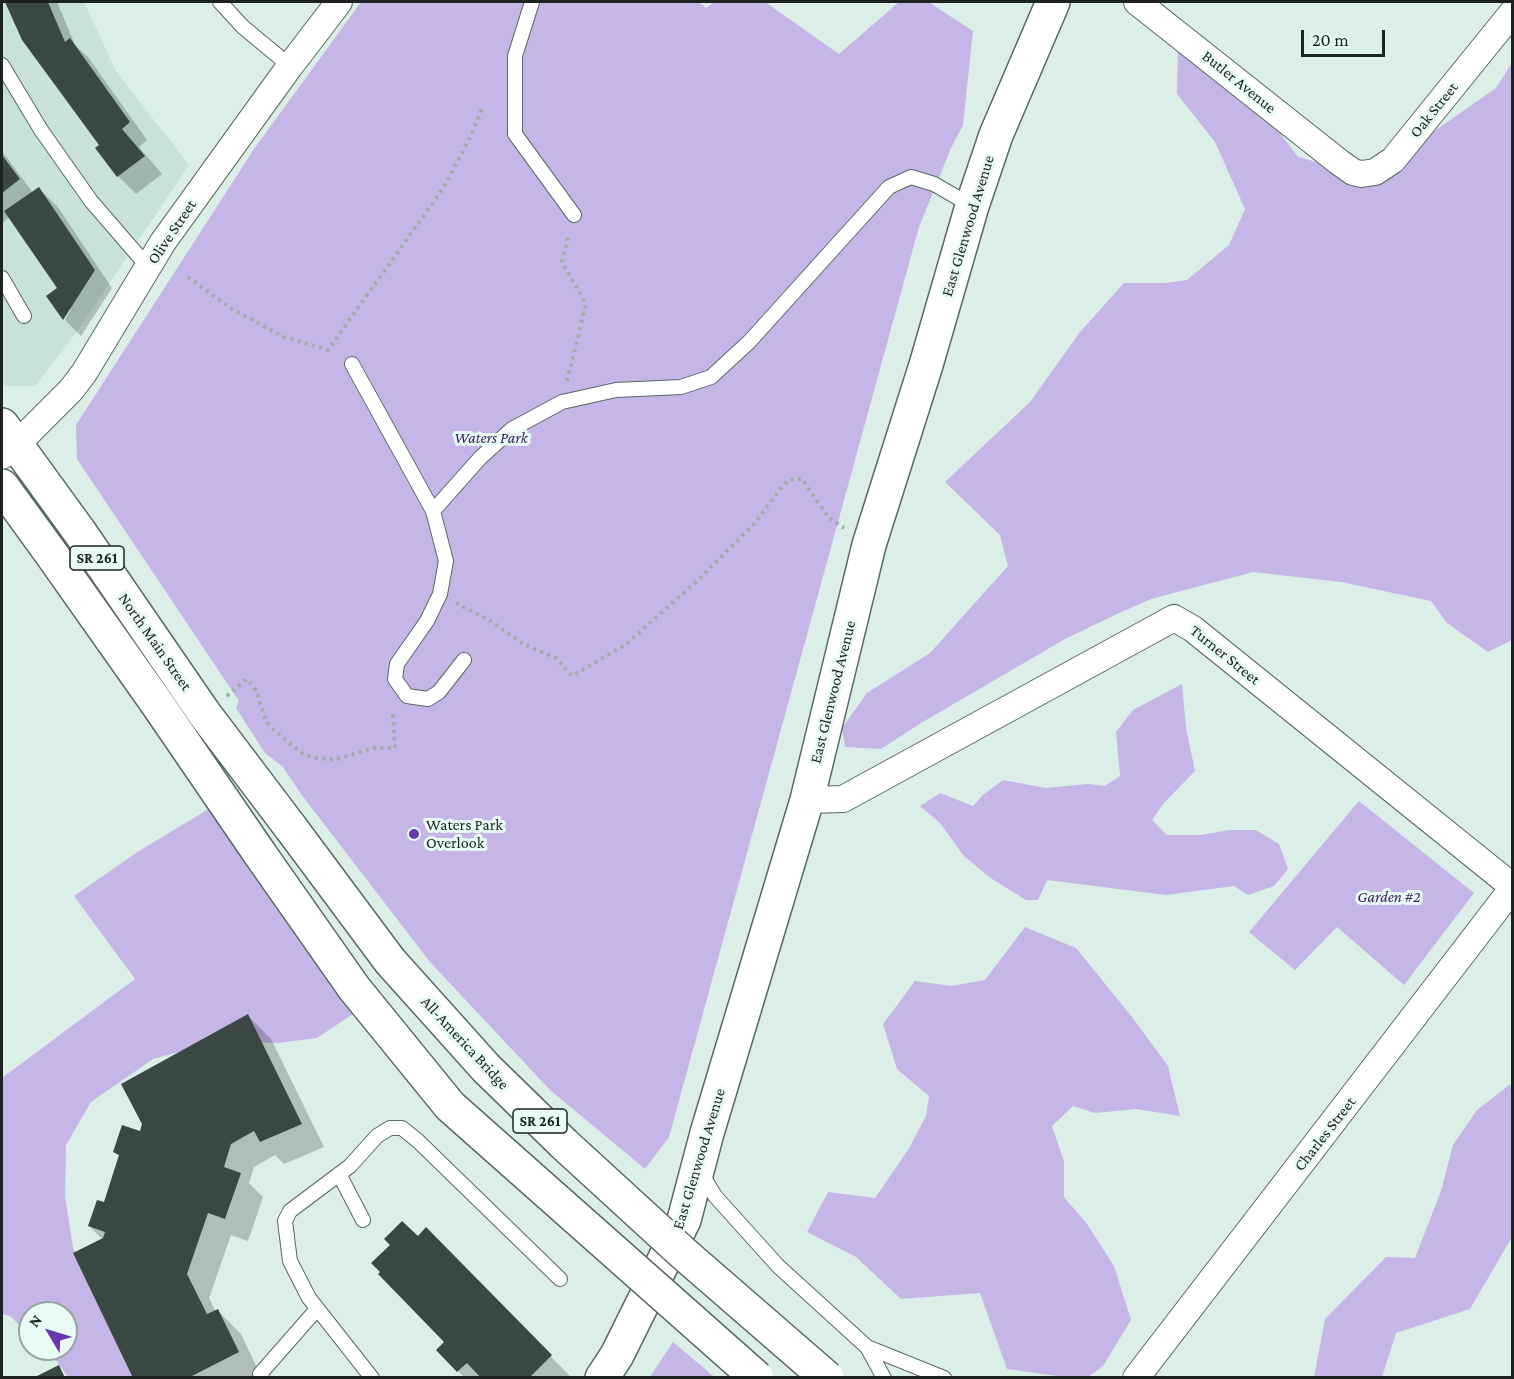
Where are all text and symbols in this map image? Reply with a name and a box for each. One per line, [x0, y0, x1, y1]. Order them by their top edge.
scale bar [1304, 18, 1388, 56]
text: 20 m [1312, 30, 1349, 50]
street label: Butler Avenue [1198, 46, 1280, 118]
street label: Oak Street [1406, 78, 1462, 142]
street label: East Glenwood Avenue [937, 153, 999, 299]
street label: Olive Street [143, 196, 201, 268]
park label: Waters Park [454, 428, 528, 448]
road number: SR 261 [70, 546, 124, 570]
street label: North Main Street [114, 589, 196, 695]
street label: East Glenwood Avenue [806, 619, 860, 765]
street label: Turner Street [1186, 621, 1264, 689]
place label: Waters Park Overlook [426, 815, 503, 853]
marker: Waters Park Overlook [407, 827, 421, 841]
park label: Garden #2 [1357, 887, 1421, 907]
street label: All-America Bridge [417, 992, 513, 1094]
street label: East Glenwood Avenue [668, 1086, 730, 1232]
street label: Charles Street [1290, 1093, 1360, 1175]
road number: SR 261 [513, 1109, 567, 1133]
north arrow [18, 1301, 78, 1361]
text: N [25, 1311, 45, 1330]

